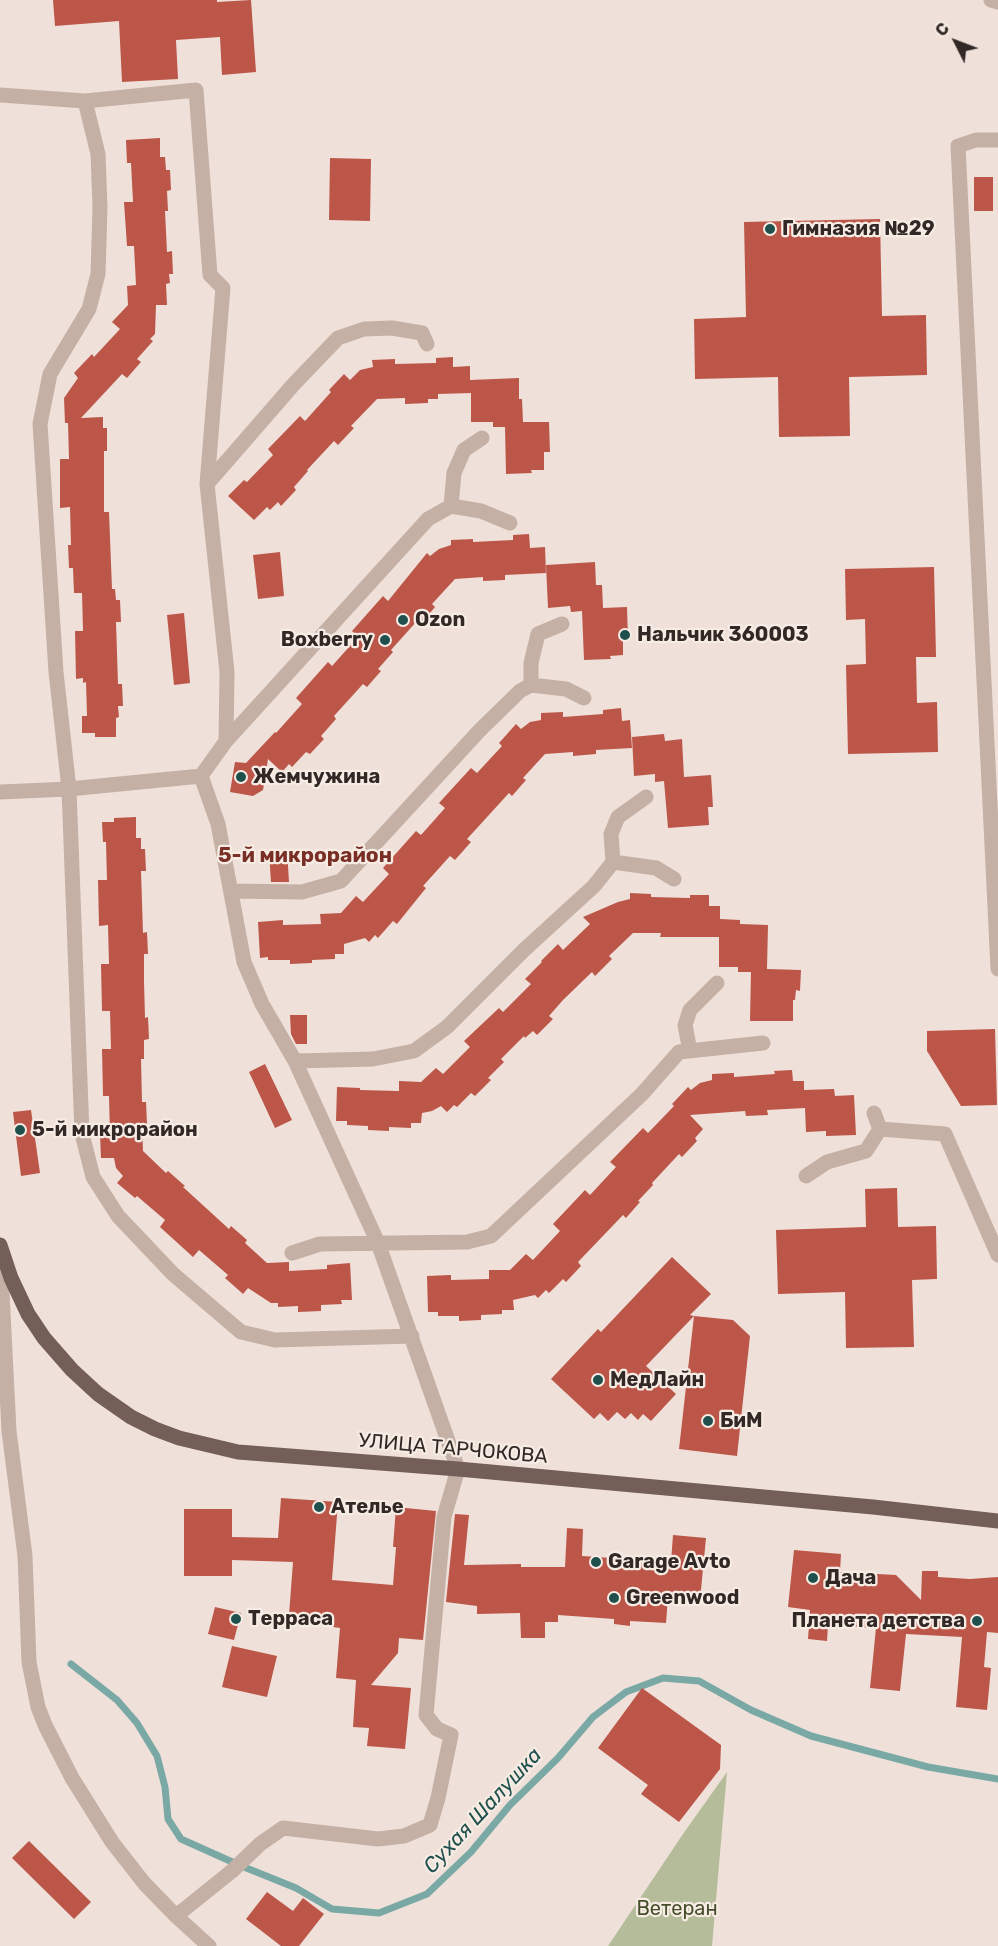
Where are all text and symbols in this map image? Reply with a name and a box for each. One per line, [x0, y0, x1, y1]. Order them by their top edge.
north arrow [926, 12, 986, 72]
text: С [931, 19, 953, 40]
place label: Гимназия №29 [782, 217, 935, 241]
marker: Гимназия №29 [763, 222, 777, 236]
place label: Ozon [415, 608, 465, 632]
marker: Ozon [396, 613, 410, 627]
place label: Нальчик 360003 [637, 623, 809, 647]
place label: Boxberry [281, 628, 373, 652]
marker: Нальчик 360003 [618, 628, 632, 642]
marker: Boxberry [378, 633, 392, 647]
place label: Жемчужина [253, 765, 380, 789]
marker: Жемчужина [234, 770, 248, 784]
district label: 5-й микрорайон [218, 843, 392, 869]
place label: 5-й микрорайон [32, 1118, 198, 1142]
marker: 5-й микрорайон [13, 1123, 27, 1137]
place label: МедЛайн [610, 1368, 704, 1392]
marker: МедЛайн [591, 1373, 605, 1387]
place label: БиМ [720, 1409, 762, 1433]
marker: БиМ [701, 1414, 715, 1428]
street label: УЛИЦА ТАРЧОКОВА [357, 1429, 549, 1469]
place label: Ателье [331, 1495, 404, 1519]
marker: Ателье [312, 1500, 326, 1514]
place label: Garage Avto [608, 1550, 731, 1574]
marker: Garage Avto [589, 1555, 603, 1569]
place label: Дача [825, 1566, 876, 1590]
marker: Дача [806, 1571, 820, 1585]
place label: Greenwood [626, 1586, 739, 1610]
marker: Greenwood [607, 1591, 621, 1605]
place label: Терраса [248, 1607, 333, 1631]
place label: Планета детства [792, 1609, 965, 1633]
marker: Терраса [229, 1612, 243, 1626]
marker: Планета детства [970, 1614, 984, 1628]
water label: Сухая Шалушка [419, 1743, 547, 1879]
park label: Ветеран [636, 1897, 718, 1921]

